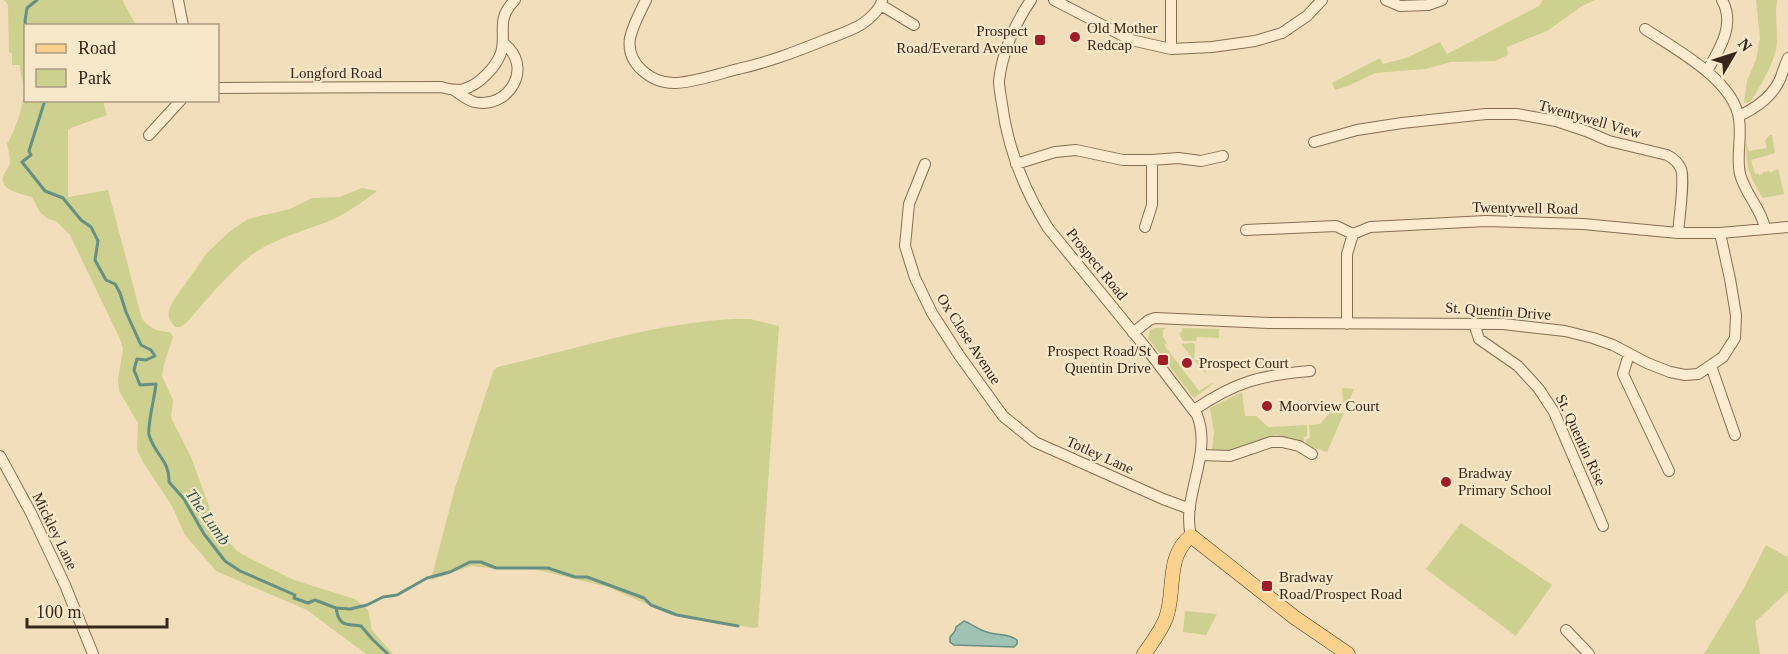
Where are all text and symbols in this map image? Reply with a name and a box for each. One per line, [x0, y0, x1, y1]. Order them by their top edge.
place label: Old Mother Redcap [1087, 20, 1157, 53]
place label: Prospect Road/Everard Avenue [896, 23, 1029, 56]
legend [24, 24, 219, 102]
north arrow [1704, 24, 1764, 84]
marker: Old Mother Redcap [1068, 30, 1082, 44]
marker: Prospect Road/Everard Avenue [1033, 33, 1047, 47]
text: N [1735, 35, 1756, 55]
text: Road [78, 38, 116, 58]
street label: Longford Road [290, 65, 383, 81]
text: Park [78, 68, 111, 88]
street label: Twentywell View [1537, 97, 1643, 141]
street label: Twentywell Road [1472, 199, 1579, 217]
street label: Prospect Road [1063, 225, 1131, 303]
street label: Ox Close Avenue [934, 291, 1004, 388]
street label: St. Quentin Drive [1444, 299, 1552, 323]
place label: Prospect Road/St Quentin Drive [1047, 343, 1152, 376]
marker: Prospect Road/St Quentin Drive [1156, 353, 1170, 367]
place label: Prospect Court [1199, 355, 1289, 371]
marker: Prospect Court [1180, 356, 1194, 370]
street label: St. Quentin Rise [1553, 392, 1609, 488]
place label: Moorview Court [1279, 398, 1380, 414]
marker: Moorview Court [1260, 399, 1274, 413]
street label: Totley Lane [1064, 433, 1136, 477]
place label: Bradway Primary School [1458, 465, 1552, 498]
marker: Bradway Primary School [1439, 475, 1453, 489]
water label: The Lumb [183, 486, 233, 548]
street label: Mickley Lane [29, 490, 81, 572]
place label: Bradway Road/Prospect Road [1279, 569, 1402, 602]
marker: Bradway Road/Prospect Road [1260, 579, 1274, 593]
scale bar [27, 591, 166, 629]
text: 100 m [36, 602, 82, 622]

